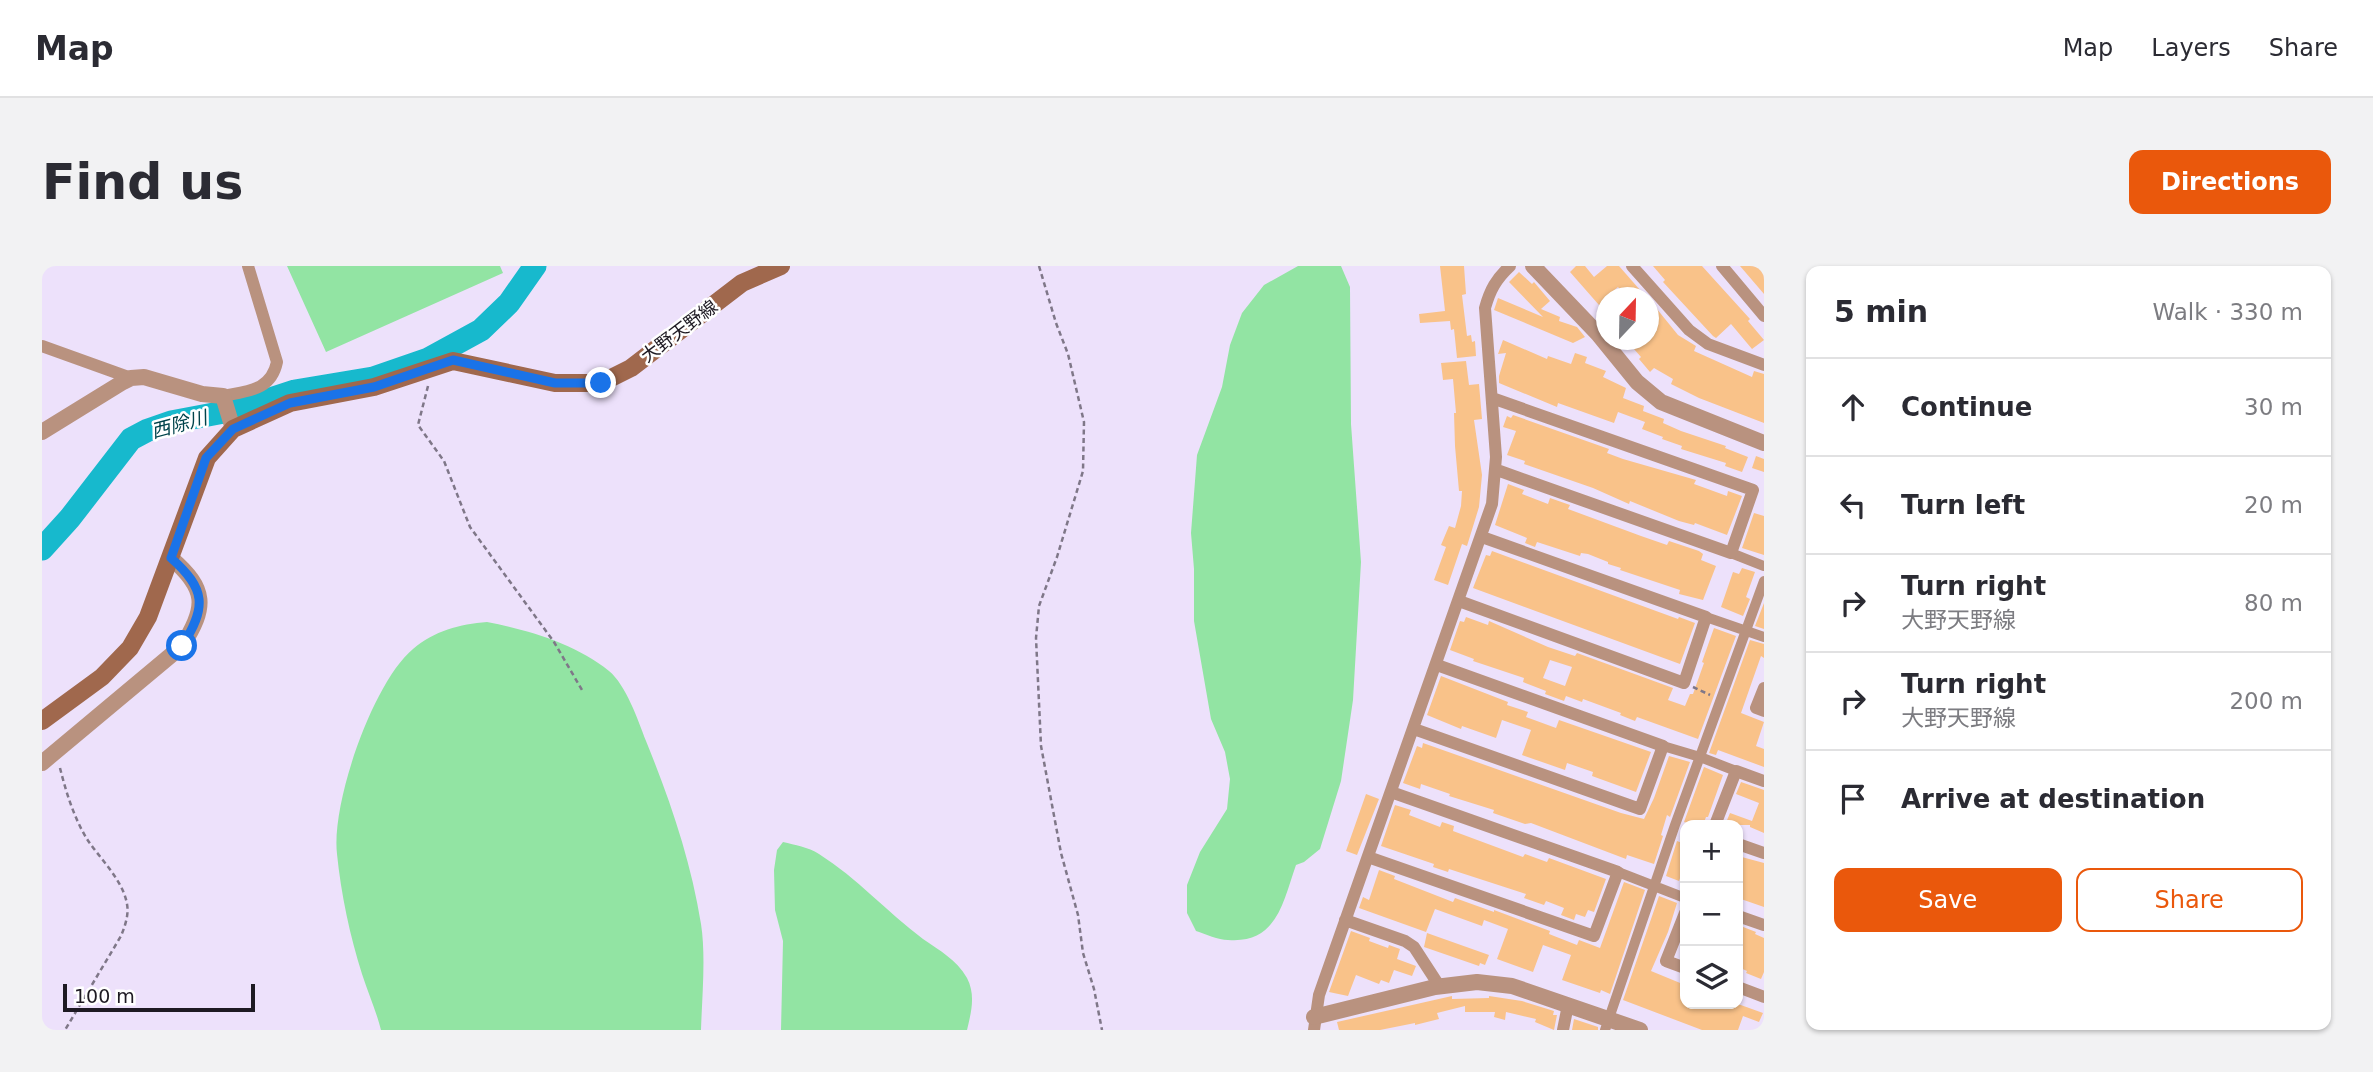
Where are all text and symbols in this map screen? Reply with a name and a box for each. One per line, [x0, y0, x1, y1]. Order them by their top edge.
text: Map [35, 29, 114, 68]
text: Map [2063, 34, 2113, 62]
text: Layers [2151, 34, 2231, 62]
text: Share [2269, 34, 2338, 62]
button: Directions [2129, 150, 2331, 214]
text: Find us [42, 154, 243, 211]
north arrow [1596, 287, 1659, 350]
text: 5 min [1834, 294, 1928, 329]
street label: 大野天野線 [637, 296, 721, 366]
text: Walk · 330 m [2152, 299, 2303, 325]
route end [585, 367, 616, 398]
icon: ahead [1834, 388, 1872, 426]
text: Continue [1901, 392, 2032, 422]
text: 30 m [2244, 394, 2303, 420]
water label: 西除川 [149, 405, 211, 442]
icon: left [1834, 486, 1872, 524]
text: Turn left [1901, 490, 2025, 520]
text: 20 m [2244, 492, 2303, 518]
text: Turn right [1901, 571, 2046, 601]
icon: right [1834, 584, 1872, 622]
text: 80 m [2244, 590, 2303, 616]
text: 大野天野線 [1901, 607, 2016, 633]
route start [166, 630, 197, 661]
text: Turn right [1901, 669, 2046, 699]
icon: right [1834, 682, 1872, 720]
text: 200 m [2229, 688, 2303, 714]
text: 大野天野線 [1901, 705, 2016, 731]
icon: arrive [1834, 780, 1872, 818]
text: Arrive at destination [1901, 784, 2205, 814]
map controls [1680, 820, 1743, 1009]
button: + [1680, 820, 1743, 883]
button: Save [1834, 868, 2062, 932]
button: Share [2076, 868, 2303, 932]
button: − [1680, 883, 1743, 946]
button: layers [1680, 946, 1743, 1009]
scale bar [63, 981, 256, 1013]
text: 100 m [74, 985, 135, 1007]

